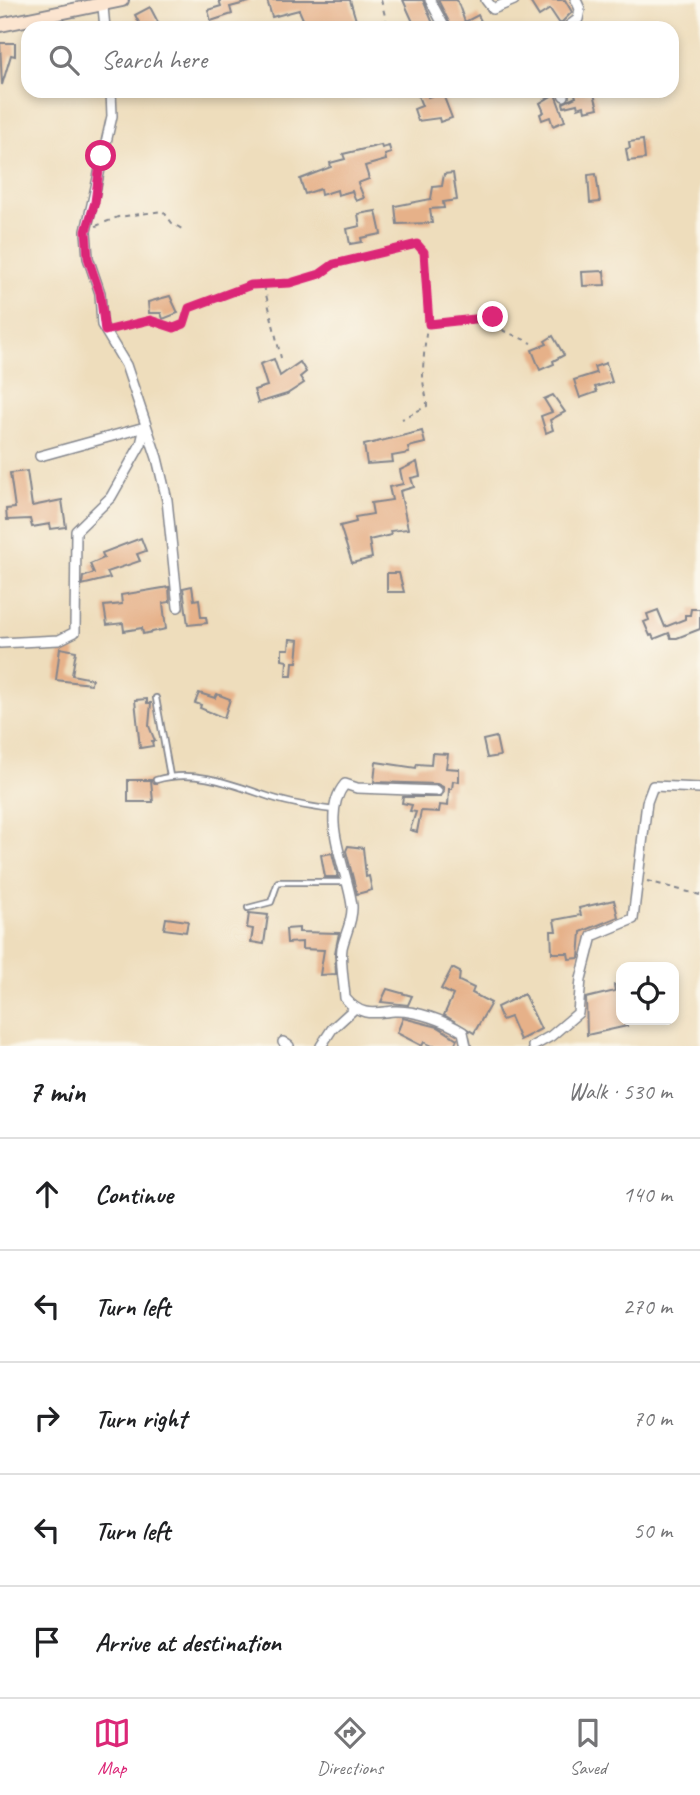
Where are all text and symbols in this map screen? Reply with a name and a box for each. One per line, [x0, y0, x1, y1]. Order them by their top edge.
search box [21, 21, 679, 98]
icon: search [45, 41, 83, 79]
text: Search here [101, 43, 207, 76]
route start [85, 140, 116, 171]
route end [477, 301, 508, 332]
map controls [616, 962, 679, 1025]
button: locate [616, 962, 679, 1025]
text: 7 min [28, 1073, 85, 1111]
text: Walk · 530 m [568, 1077, 672, 1106]
icon: ahead [28, 1175, 66, 1213]
text: Continue [95, 1178, 173, 1211]
text: 140 m [623, 1180, 672, 1209]
icon: left [28, 1287, 66, 1325]
text: Turn left [95, 1290, 170, 1323]
text: 270 m [623, 1292, 672, 1321]
icon: right [28, 1399, 66, 1437]
text: Turn right [95, 1402, 186, 1435]
text: 70 m [633, 1404, 672, 1433]
icon: left [28, 1511, 66, 1549]
text: Turn left [95, 1514, 170, 1547]
text: 50 m [633, 1516, 672, 1545]
icon: arrive [28, 1623, 66, 1661]
text: Arrive at destination [95, 1626, 281, 1659]
tab: Map [93, 1714, 131, 1780]
tab: Directions [317, 1714, 383, 1780]
tab: Saved [569, 1714, 607, 1780]

